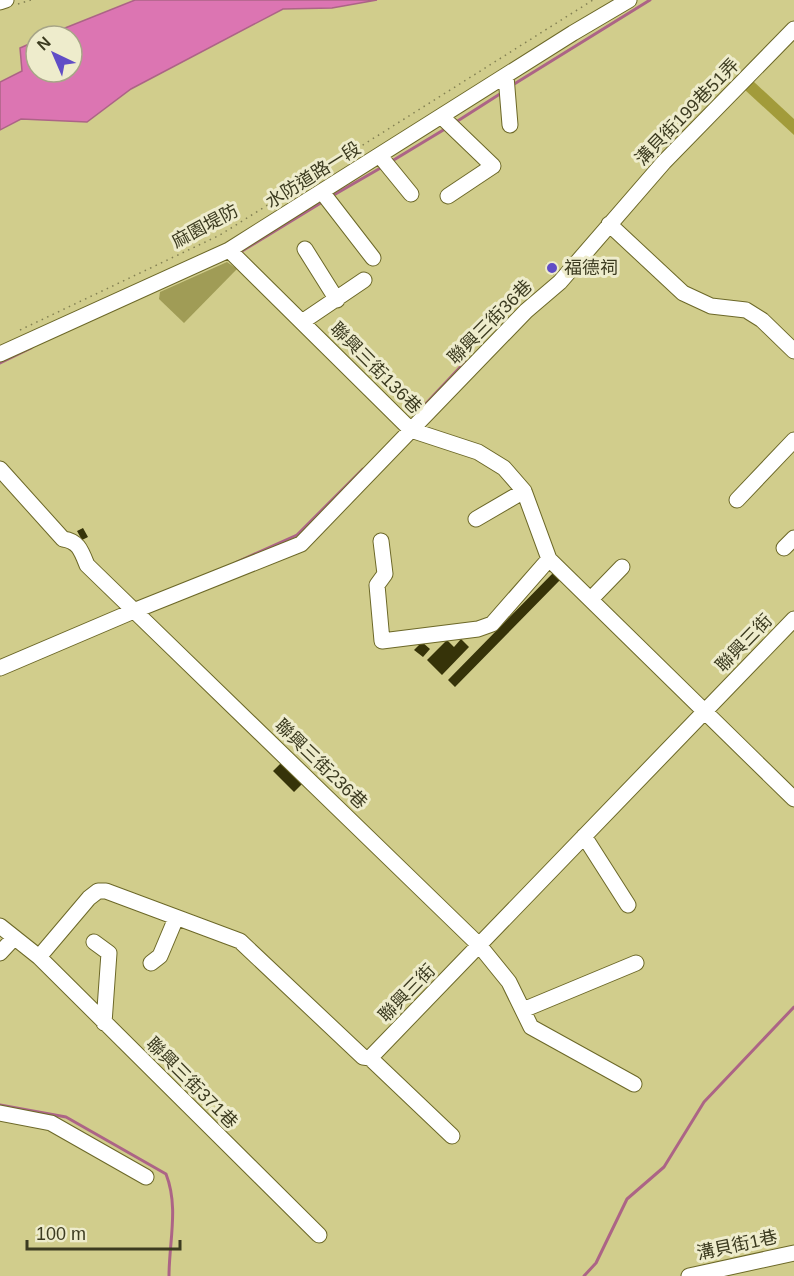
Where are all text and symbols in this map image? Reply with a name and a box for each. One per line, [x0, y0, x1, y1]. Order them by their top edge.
north arrow [24, 24, 84, 84]
text: N [34, 33, 54, 54]
street label: 溝貝街199巷51弄 [631, 55, 743, 169]
street label: 水防道路一段 [262, 138, 364, 212]
street label: 麻園堤防 [169, 200, 241, 252]
place label: 福德祠 [564, 258, 618, 278]
marker: 福德祠 [545, 261, 559, 275]
street label: 聯興三街36巷 [444, 276, 536, 368]
street label: 聯興三街136巷 [326, 318, 426, 418]
street label: 聯興三街 [712, 610, 776, 676]
street label: 聯興三街236巷 [271, 715, 371, 813]
street label: 聯興三街 [375, 960, 439, 1026]
street label: 聯興三街371巷 [142, 1033, 242, 1133]
scale bar [27, 1213, 180, 1251]
text: 100 m [36, 1224, 86, 1244]
street label: 溝貝街1巷 [695, 1227, 779, 1263]

